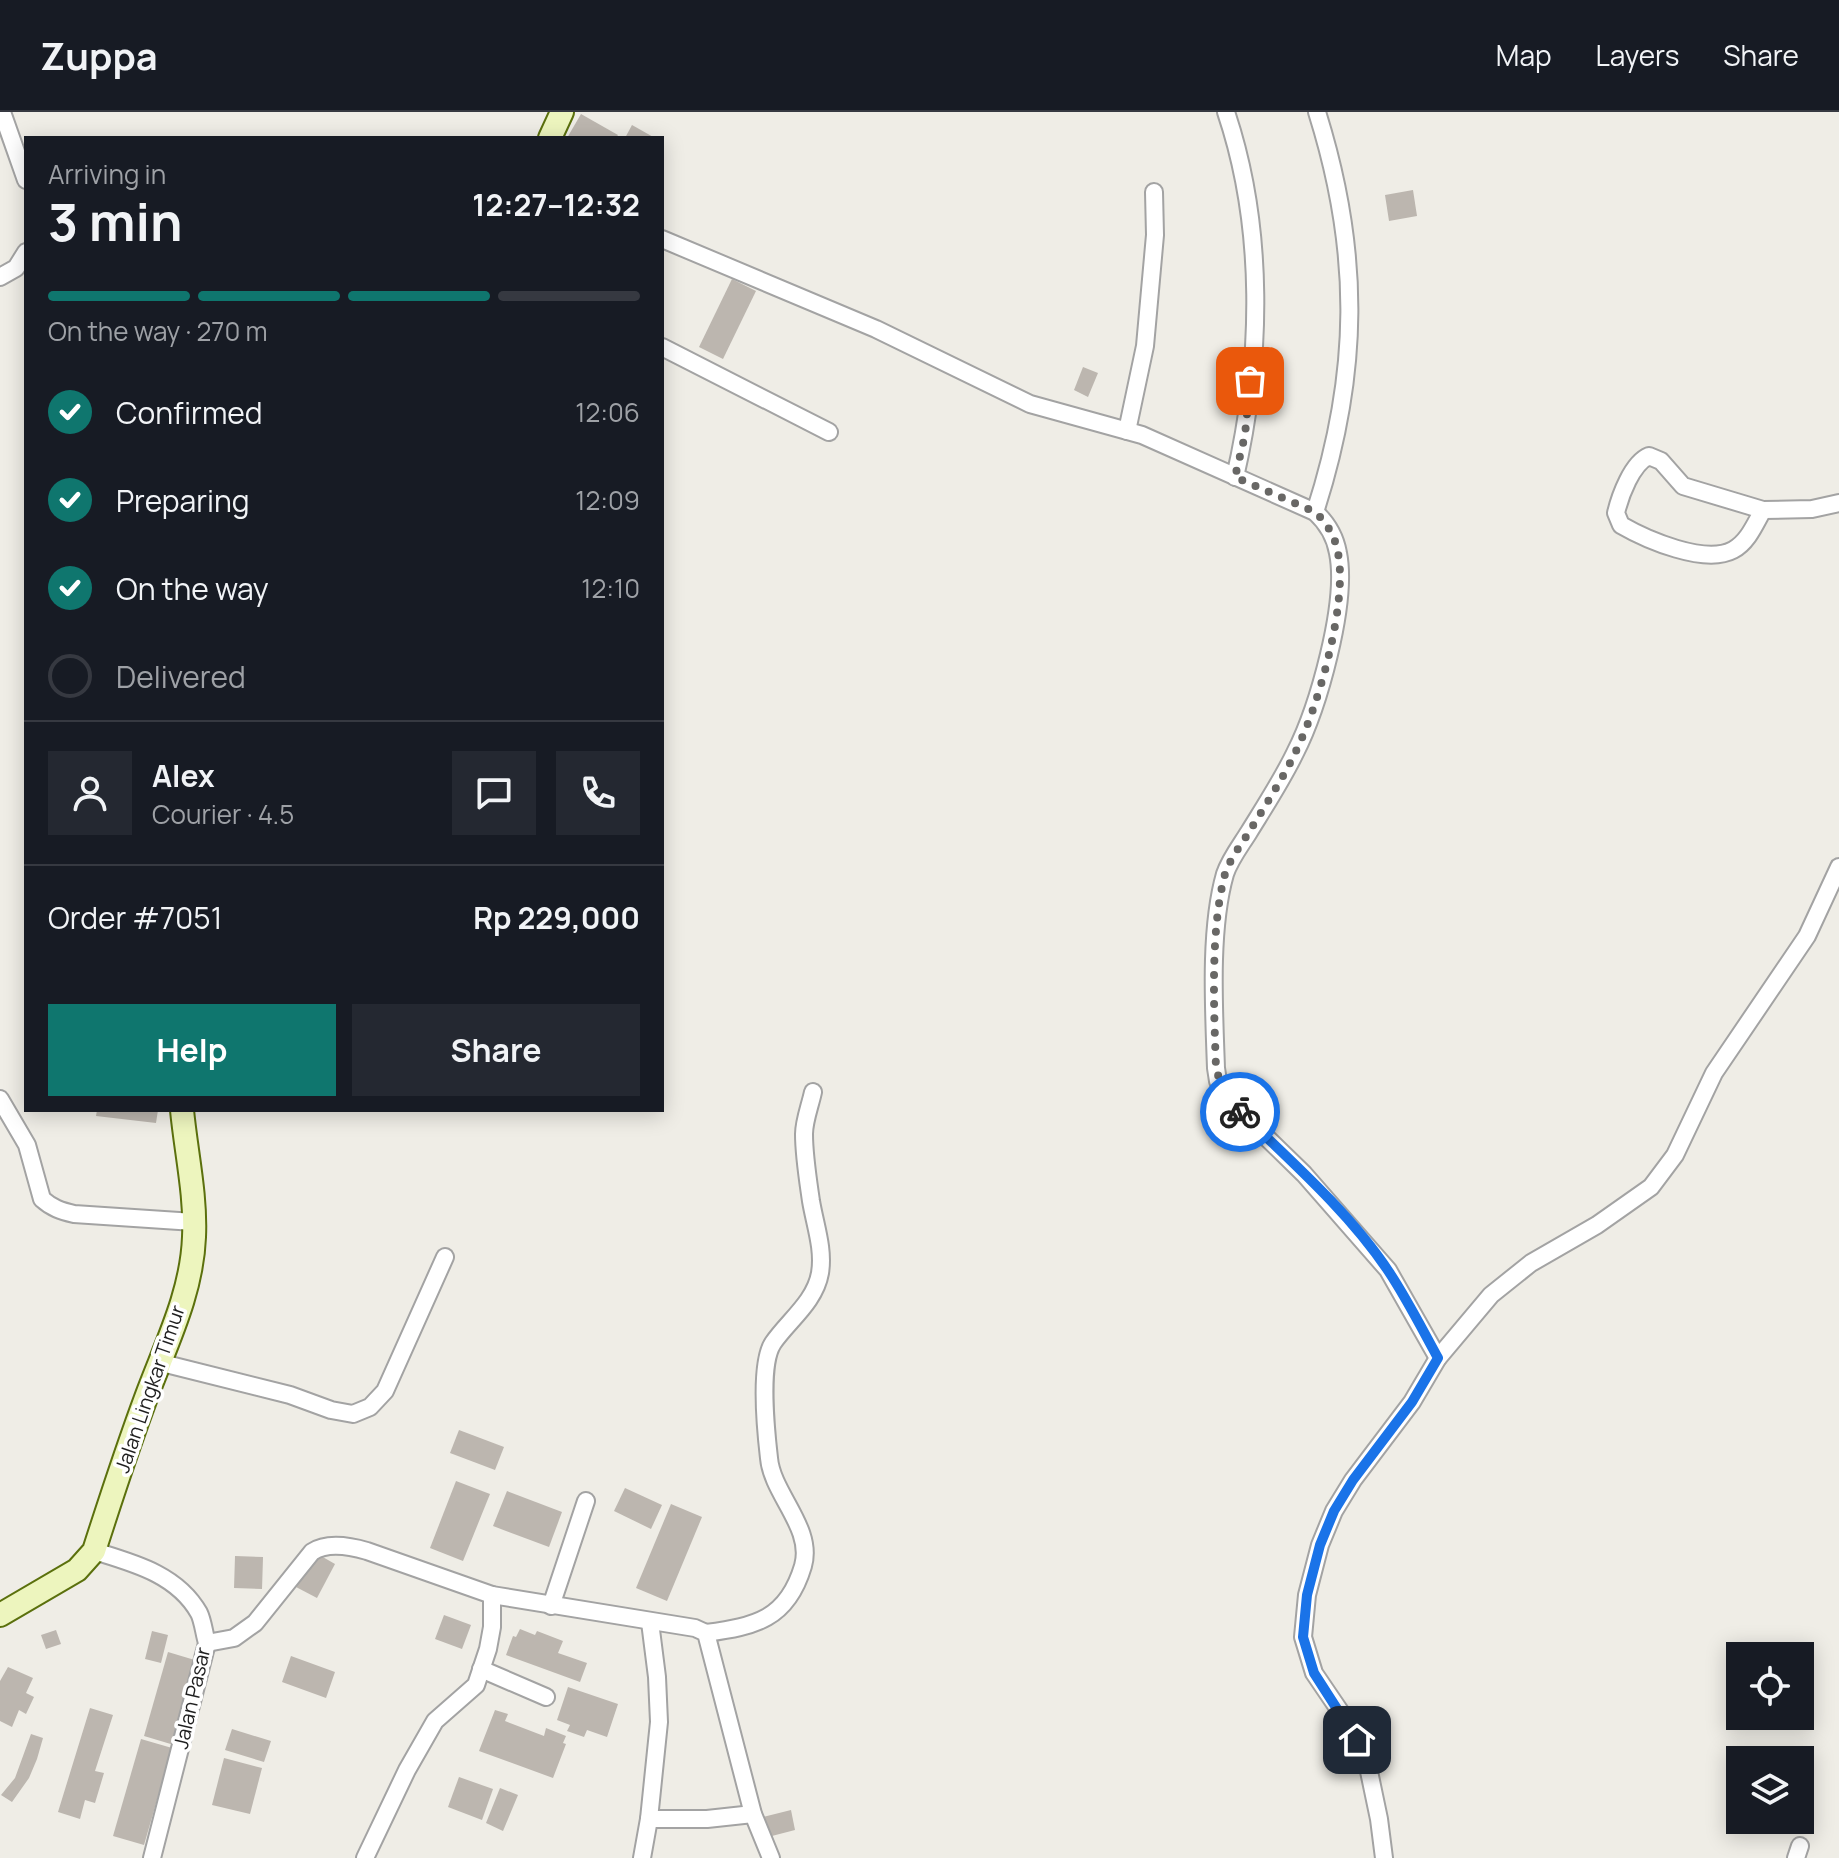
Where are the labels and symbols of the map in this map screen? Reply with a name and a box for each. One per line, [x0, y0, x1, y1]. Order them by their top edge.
pin [1216, 347, 1284, 415]
courier [1200, 1072, 1280, 1152]
street label: Jalan Lingkar Timur [108, 1301, 191, 1476]
street label: Jalan Pasar [167, 1644, 216, 1751]
pin [1323, 1706, 1391, 1774]

